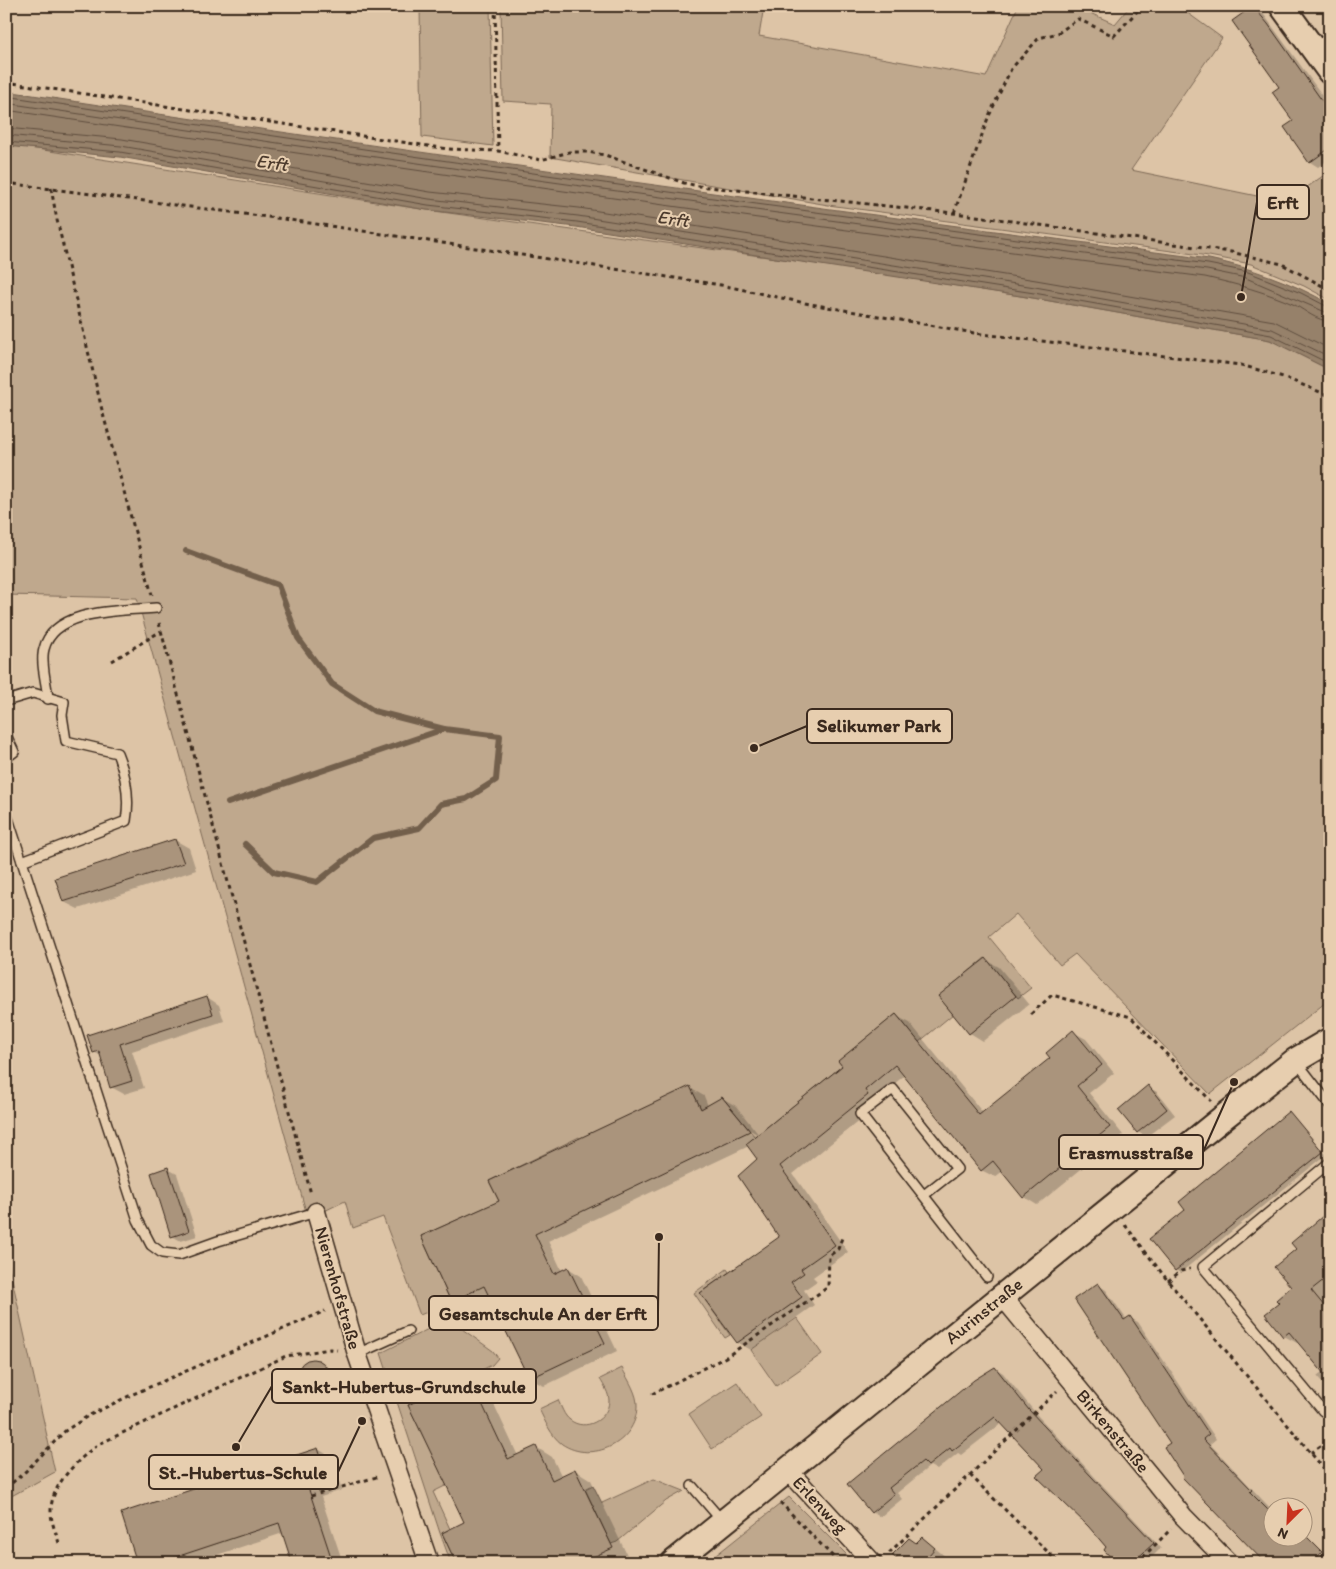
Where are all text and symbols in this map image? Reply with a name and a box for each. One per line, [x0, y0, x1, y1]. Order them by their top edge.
water label: Erft [255, 149, 290, 176]
callout: Erft [1257, 185, 1309, 219]
text: Erft [1267, 191, 1299, 214]
water label: Erft [656, 205, 691, 232]
callout: Selikumer Park [807, 709, 952, 743]
text: Selikumer Park [817, 714, 941, 737]
callout: Erasmusstraße [1059, 1135, 1203, 1169]
text: Erasmusstraße [1069, 1141, 1193, 1164]
street label: Nierenhofstraße [310, 1224, 366, 1352]
street label: Aurinstraße [941, 1273, 1027, 1349]
callout: Gesamtschule An der Erft [429, 1296, 658, 1330]
text: Gesamtschule An der Erft [439, 1302, 647, 1325]
callout: Sankt-Hubertus-Grundschule [272, 1369, 536, 1403]
text: Sankt-Hubertus-Grundschule [282, 1375, 526, 1398]
street label: Birkenstraße [1072, 1385, 1154, 1477]
callout: St.-Hubertus-Schule [149, 1455, 338, 1489]
text: St.-Hubertus-Schule [159, 1461, 327, 1484]
street label: Erlenweg [788, 1472, 853, 1539]
north arrow [1264, 1496, 1314, 1546]
text: N [1275, 1524, 1291, 1543]

